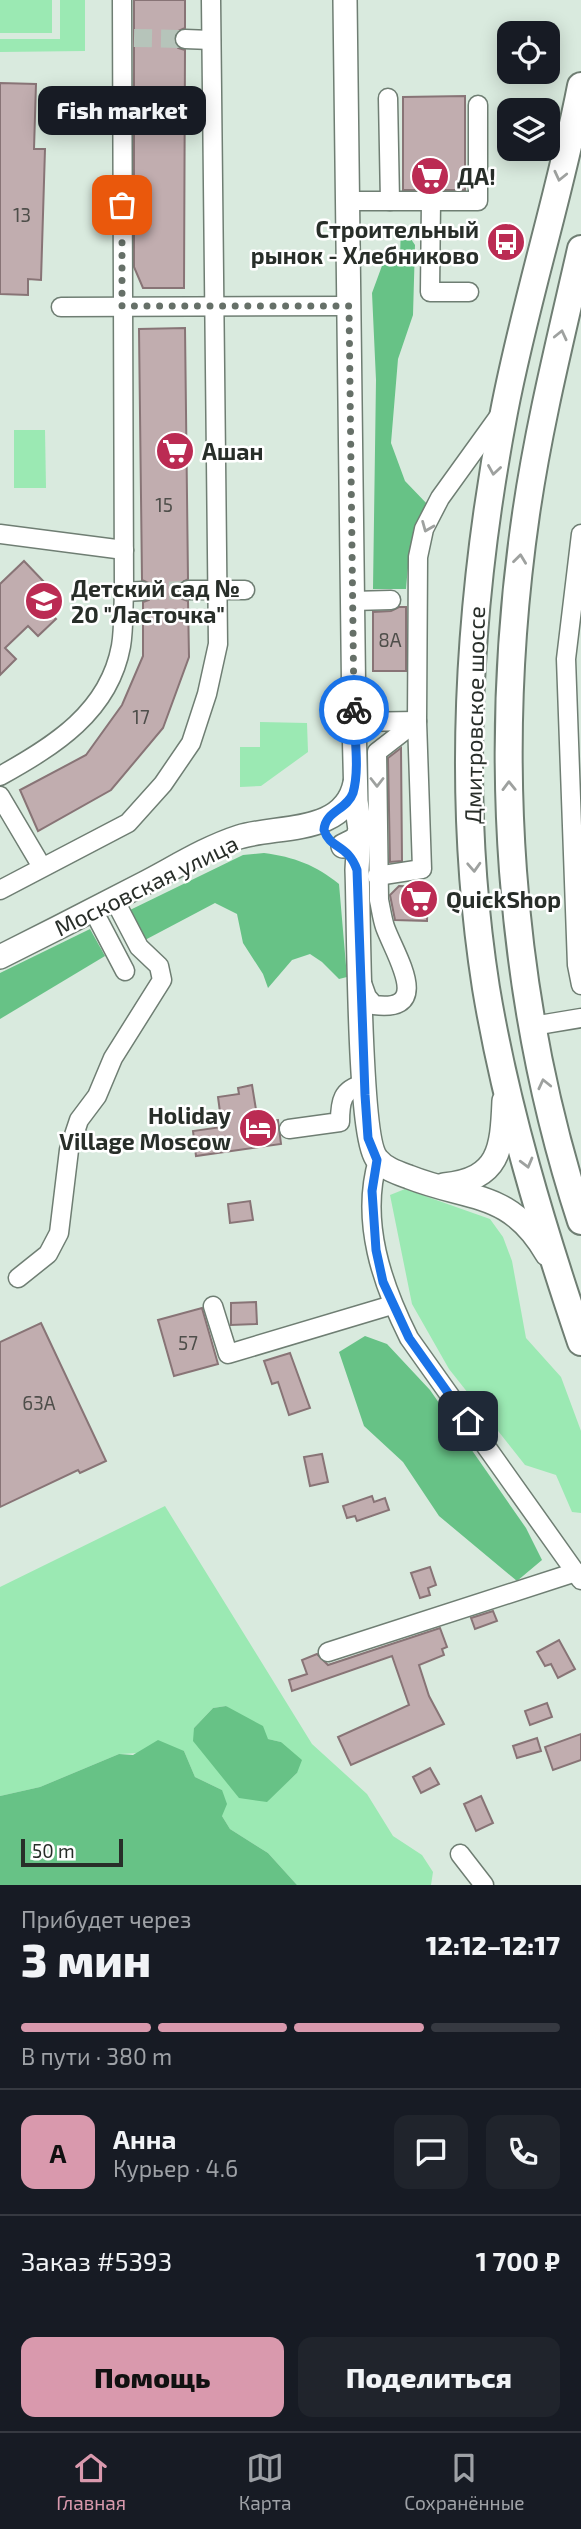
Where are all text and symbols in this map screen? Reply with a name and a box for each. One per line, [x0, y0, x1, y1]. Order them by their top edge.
map controls [497, 21, 560, 161]
button: locate [497, 21, 560, 84]
callout: Fish market [38, 86, 206, 135]
text: Fish market [56, 96, 188, 124]
button: layers [497, 98, 560, 161]
supermarket icon: ДА! [409, 155, 451, 197]
place label: ДА! [457, 162, 496, 190]
one-way arrow [554, 170, 568, 182]
pin [92, 175, 152, 235]
icon: bag [103, 186, 141, 224]
house number: 13 [13, 203, 31, 226]
place label: Строительный рынок - Хлебниково [251, 215, 479, 269]
bus stop icon: Строительный рынок - Хлебниково [485, 221, 527, 263]
one-way arrow [553, 329, 567, 341]
supermarket icon: Ашан [154, 430, 196, 472]
place label: Ашан [202, 437, 263, 465]
one-way arrow [487, 464, 502, 476]
house number: 15 [155, 493, 173, 516]
one-way arrow [421, 520, 435, 532]
one-way arrow [513, 553, 528, 565]
place label: Детский сад № 20 "Ласточка" [71, 574, 240, 628]
school or university icon: Детский сад № 20 "Ласточка" [23, 580, 65, 622]
street label: Дмитровское шоссе [458, 606, 490, 824]
house number: 8А [378, 628, 402, 651]
courier [319, 675, 389, 745]
icon: bike [335, 691, 373, 729]
house number: 17 [132, 705, 150, 728]
one-way arrow [369, 777, 385, 788]
one-way arrow [501, 780, 517, 791]
street label: Московская улица [50, 828, 243, 943]
one-way arrow [466, 862, 481, 873]
supermarket icon: QuickShop [398, 878, 440, 920]
place label: QuickShop [446, 885, 561, 914]
one-way arrow [538, 1078, 552, 1090]
place label: Holiday Village Moscow [59, 1101, 231, 1155]
hotel icon: Holiday Village Moscow [237, 1107, 279, 1149]
one-way arrow [518, 1157, 533, 1169]
house number: 57 [178, 1331, 198, 1354]
house number: 63А [22, 1391, 56, 1414]
pin [438, 1391, 498, 1451]
icon: home [449, 1402, 487, 1440]
scale bar [21, 1836, 122, 1868]
text: 50 m [32, 1839, 75, 1862]
text: Прибудет через [21, 1905, 191, 1933]
text: 12:12–12:17 [426, 1929, 560, 1960]
text: 3 мин [21, 1931, 151, 1986]
text: В пути · 380 m [21, 2042, 172, 2070]
button: chat [394, 2115, 468, 2189]
button: phone [486, 2115, 560, 2189]
text: Анна [113, 2123, 176, 2154]
text: А [50, 2137, 66, 2168]
text: Курьер · 4.6 [113, 2154, 238, 2182]
text: Заказ #5393 [21, 2245, 172, 2276]
text: 1 700 ₽ [476, 2245, 560, 2276]
button: Помощь [21, 2337, 284, 2417]
button: Поделиться [298, 2337, 560, 2417]
tab: Главная [56, 2449, 126, 2514]
tab: Карта [239, 2449, 292, 2514]
tab: Сохранённые [404, 2449, 525, 2514]

